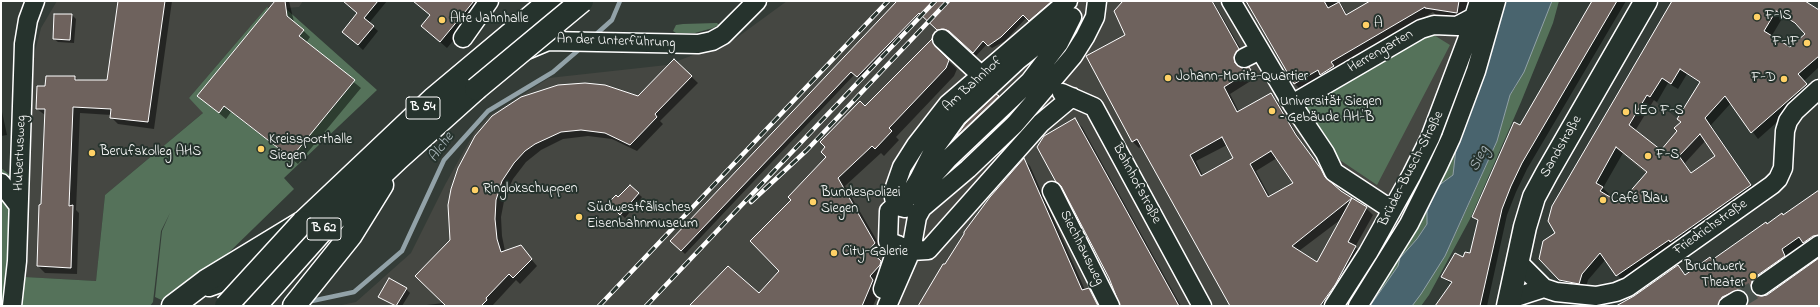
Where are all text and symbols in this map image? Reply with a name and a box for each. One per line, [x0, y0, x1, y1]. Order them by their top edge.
place label: F-IS [1765, 9, 1792, 25]
place label: Alte Jahnhalle [450, 12, 529, 28]
marker: F-IS [1752, 12, 1762, 22]
marker: Alte Jahnhalle [437, 15, 447, 25]
place label: A [1374, 17, 1383, 33]
marker: A [1361, 20, 1371, 30]
street label: Herrengarten [1345, 27, 1417, 77]
street label: An der Unterführung [556, 32, 676, 52]
place label: F-IF [1772, 35, 1799, 51]
marker: F-IF [1802, 38, 1812, 48]
street label: Am Bahnhof [940, 54, 1006, 116]
place label: Johann-Moritz-Quartier [1176, 70, 1308, 86]
place label: F-D [1751, 71, 1776, 87]
marker: Johann-Moritz-Quartier [1163, 73, 1173, 83]
marker: F-D [1779, 74, 1789, 84]
place label: Universität Siegen – Gebäude AH-B [1280, 95, 1382, 128]
road number: B 54 [406, 97, 440, 119]
place label: LEO F-S [1634, 104, 1684, 120]
marker: Universität Siegen – Gebäude AH-B [1267, 106, 1277, 116]
marker: LEO F-S [1621, 107, 1631, 117]
street label: Brüder-Busch-Straße [1376, 108, 1448, 230]
street label: Sandstraße [1538, 113, 1586, 181]
street label: Hubertusweg [11, 115, 31, 191]
water label: Alche [425, 130, 459, 166]
place label: Kreissporthalle Siegen [269, 133, 352, 166]
street label: Bahnhofstraße [1108, 141, 1164, 227]
water label: Sieg [1466, 143, 1494, 175]
marker: Kreissporthalle Siegen [256, 144, 266, 154]
place label: Berufskolleg AHS [100, 145, 201, 161]
marker: Berufskolleg AHS [87, 148, 97, 158]
place label: F-S [1656, 148, 1679, 164]
marker: F-S [1643, 151, 1653, 161]
place label: Ringlokschuppen [483, 182, 578, 198]
marker: Ringlokschuppen [470, 185, 480, 195]
place label: Bundespolizei Siegen [821, 186, 901, 218]
place label: Café Blau [1611, 192, 1668, 208]
marker: Café Blau [1598, 195, 1608, 205]
street label: Friedrichstraße [1671, 196, 1751, 260]
marker: Bundespolizei Siegen [808, 197, 818, 207]
place label: Südwestfälisches Eisenbahnmuseum [587, 201, 698, 234]
street label: Siechhausweg [1055, 208, 1107, 288]
marker: Südwestfälisches Eisenbahnmuseum [574, 212, 584, 222]
road number: B 62 [307, 218, 341, 240]
place label: City-Galerie [842, 245, 908, 261]
marker: City-Galerie [829, 248, 839, 258]
place label: Bruchwerk Theater [1684, 260, 1745, 292]
marker: Bruchwerk Theater [1748, 271, 1758, 281]

